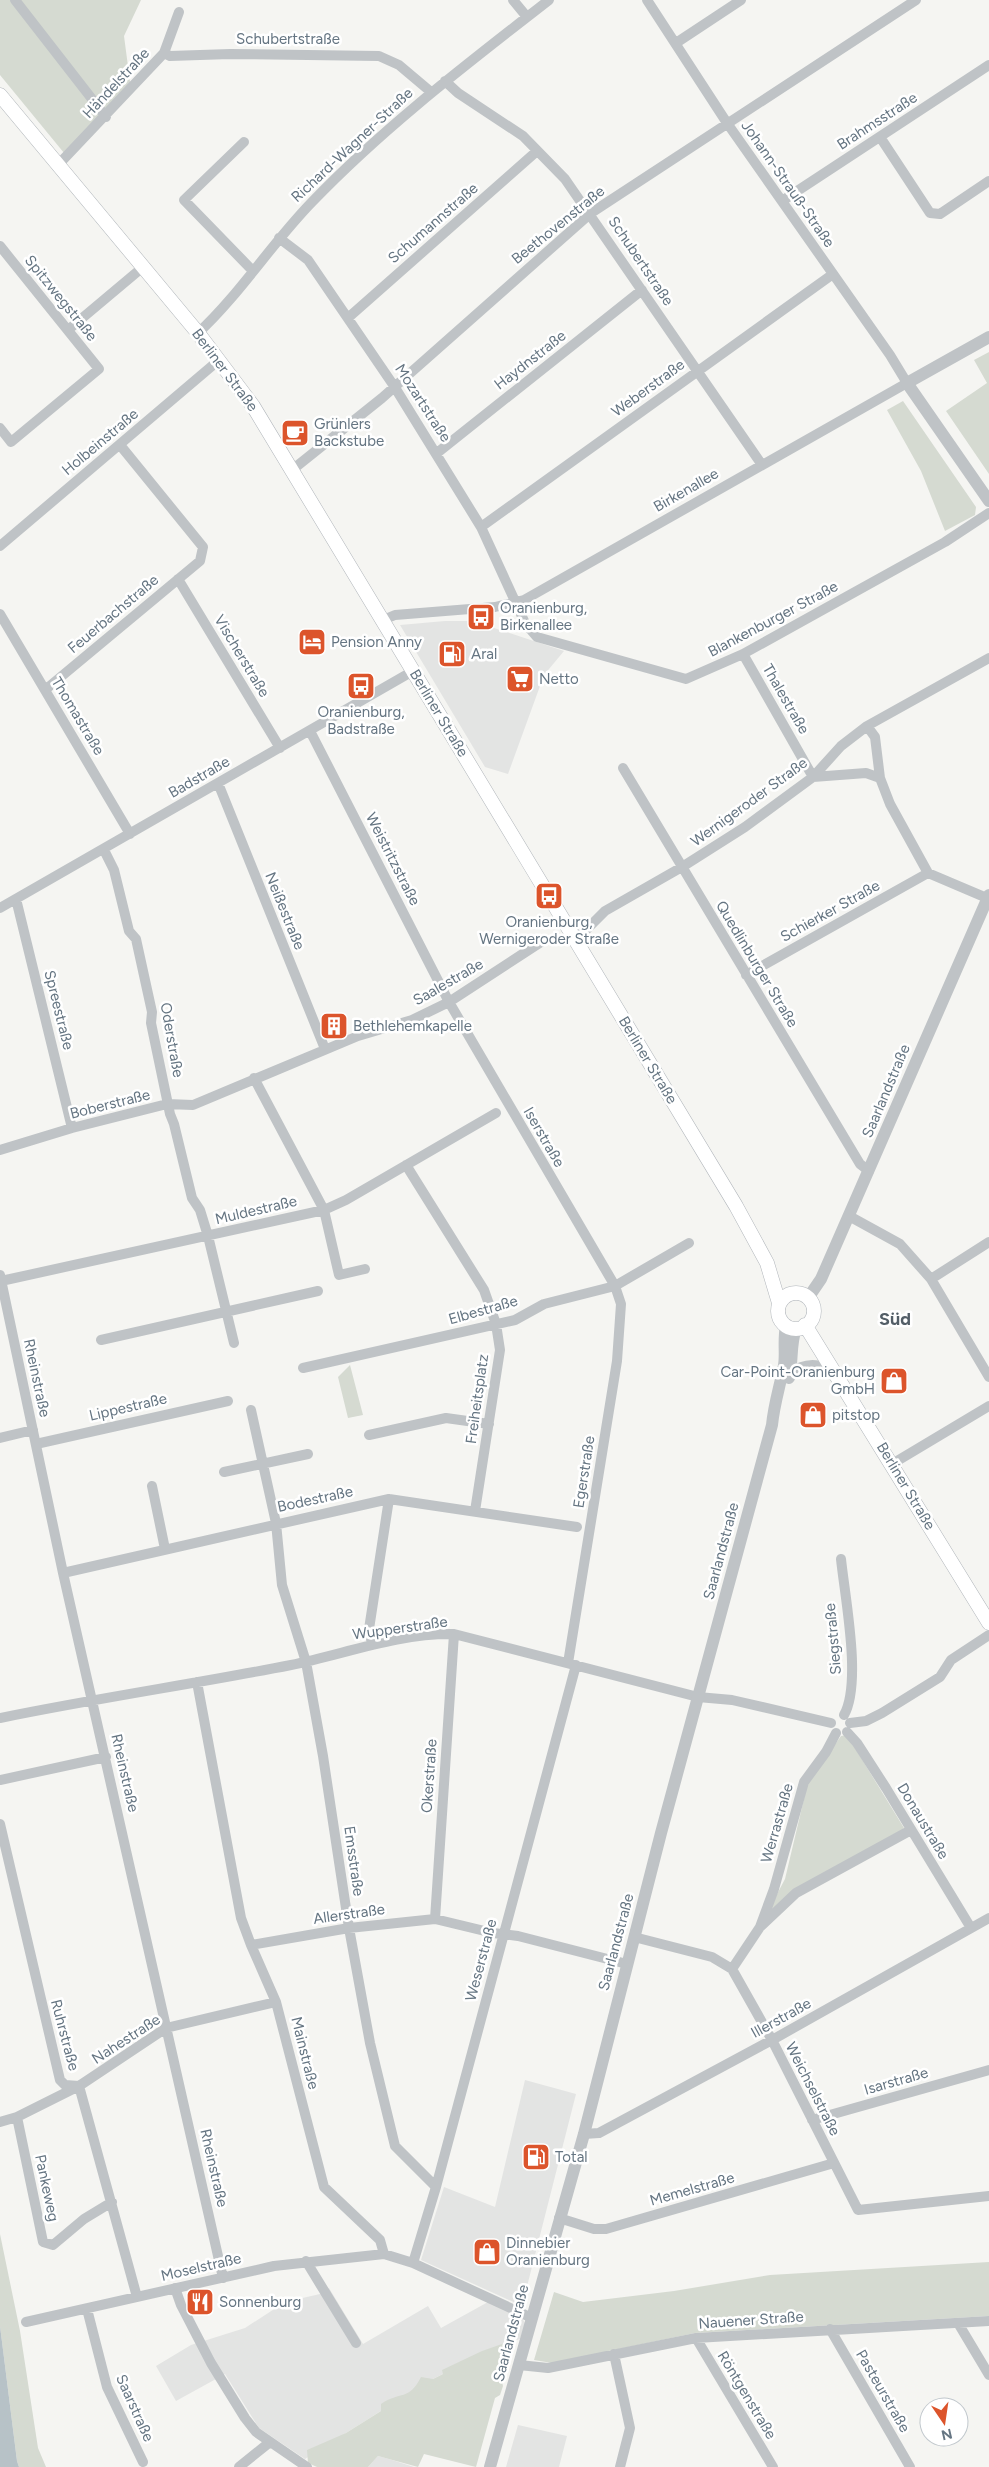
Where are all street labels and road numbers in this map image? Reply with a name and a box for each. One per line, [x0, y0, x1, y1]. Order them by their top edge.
street label: Schubertstraße [236, 30, 340, 48]
street label: Händelstraße [79, 44, 153, 122]
street label: Richard-Wagner-Straße [288, 84, 416, 206]
street label: Brahmsstraße [833, 88, 921, 154]
street label: Johann-Strauß-Straße [737, 117, 839, 251]
street label: Schumannstraße [384, 179, 482, 267]
street label: Beethovenstraße [508, 182, 608, 268]
street label: Schubertstraße [605, 213, 677, 309]
street label: Spitzwegstraße [21, 251, 101, 345]
street label: Berliner Straße [188, 325, 262, 415]
street label: Haydnstraße [491, 327, 569, 393]
street label: Weberstraße [608, 355, 688, 421]
street label: Mozartstraße [391, 361, 455, 445]
street label: Holbeinstraße [58, 405, 142, 479]
street label: Birkenallee [650, 464, 722, 516]
street label: Feuerbachstraße [64, 571, 162, 657]
street label: Blankenburger Straße [705, 577, 841, 661]
street label: Vischerstraße [210, 612, 274, 700]
street label: Thalestraße [759, 661, 813, 737]
street label: Berliner Straße [406, 666, 472, 760]
street label: Thomastraße [48, 674, 108, 758]
street label: Badstraße [165, 752, 233, 802]
street label: Wernigeroder Straße [687, 754, 811, 850]
street label: Weistritzstraße [362, 810, 424, 908]
street label: Neißestraße [261, 870, 309, 952]
street label: Schierker Straße [777, 876, 883, 946]
street label: Quedlinburger Straße [712, 897, 802, 1031]
street label: Saalestraße [410, 955, 486, 1009]
street label: Spreestraße [40, 968, 78, 1052]
street label: Oderstraße [157, 1001, 187, 1079]
street label: Berliner Straße [615, 1013, 681, 1107]
street label: Saarlandstraße [858, 1042, 914, 1140]
street label: Boberstraße [68, 1085, 152, 1123]
street label: Iserstraße [520, 1104, 568, 1170]
street label: Muldestraße [213, 1192, 299, 1228]
street label: Elbestraße [446, 1292, 520, 1328]
street label: Rheinstraße [20, 1337, 54, 1419]
street label: Freiheitsplatz [462, 1353, 492, 1445]
street label: Lippestraße [87, 1389, 169, 1425]
street label: Egerstraße [569, 1435, 599, 1509]
street label: Berliner Straße [873, 1439, 939, 1533]
street label: Bodestraße [276, 1482, 354, 1516]
street label: Saarlandstraße [699, 1501, 743, 1601]
street label: Siegstraße [821, 1602, 845, 1676]
street label: Wupperstraße [351, 1612, 449, 1644]
street label: Rheinstraße [107, 1732, 143, 1814]
street label: Okerstraße [417, 1738, 441, 1814]
street label: Donaustraße [893, 1780, 953, 1862]
street label: Werrastraße [757, 1781, 797, 1865]
street label: Emsstraße [340, 1825, 368, 1897]
street label: Saarlandstraße [594, 1892, 638, 1992]
street label: Allerstraße [312, 1900, 386, 1928]
street label: Weserstraße [461, 1917, 501, 2003]
street label: Illerstraße [748, 1994, 814, 2042]
street label: Ruhrstraße [47, 1997, 83, 2073]
street label: Nahestraße [88, 2010, 164, 2068]
street label: Mainstraße [287, 2015, 323, 2091]
street label: Weichselstraße [782, 2039, 844, 2139]
street label: Isarstraße [862, 2063, 930, 2099]
street label: Rheinstraße [196, 2127, 232, 2209]
street label: Pankeweg [31, 2153, 63, 2223]
street label: Memelstraße [648, 2168, 736, 2210]
street label: Moselstraße [159, 2249, 243, 2285]
street label: Saarlandstraße [489, 2283, 533, 2383]
street label: Nauener Straße [698, 2307, 804, 2333]
street label: Pasteurstraße [852, 2346, 914, 2436]
street label: Röntgenstraße [714, 2348, 780, 2442]
street label: Saarstraße [112, 2372, 158, 2444]

